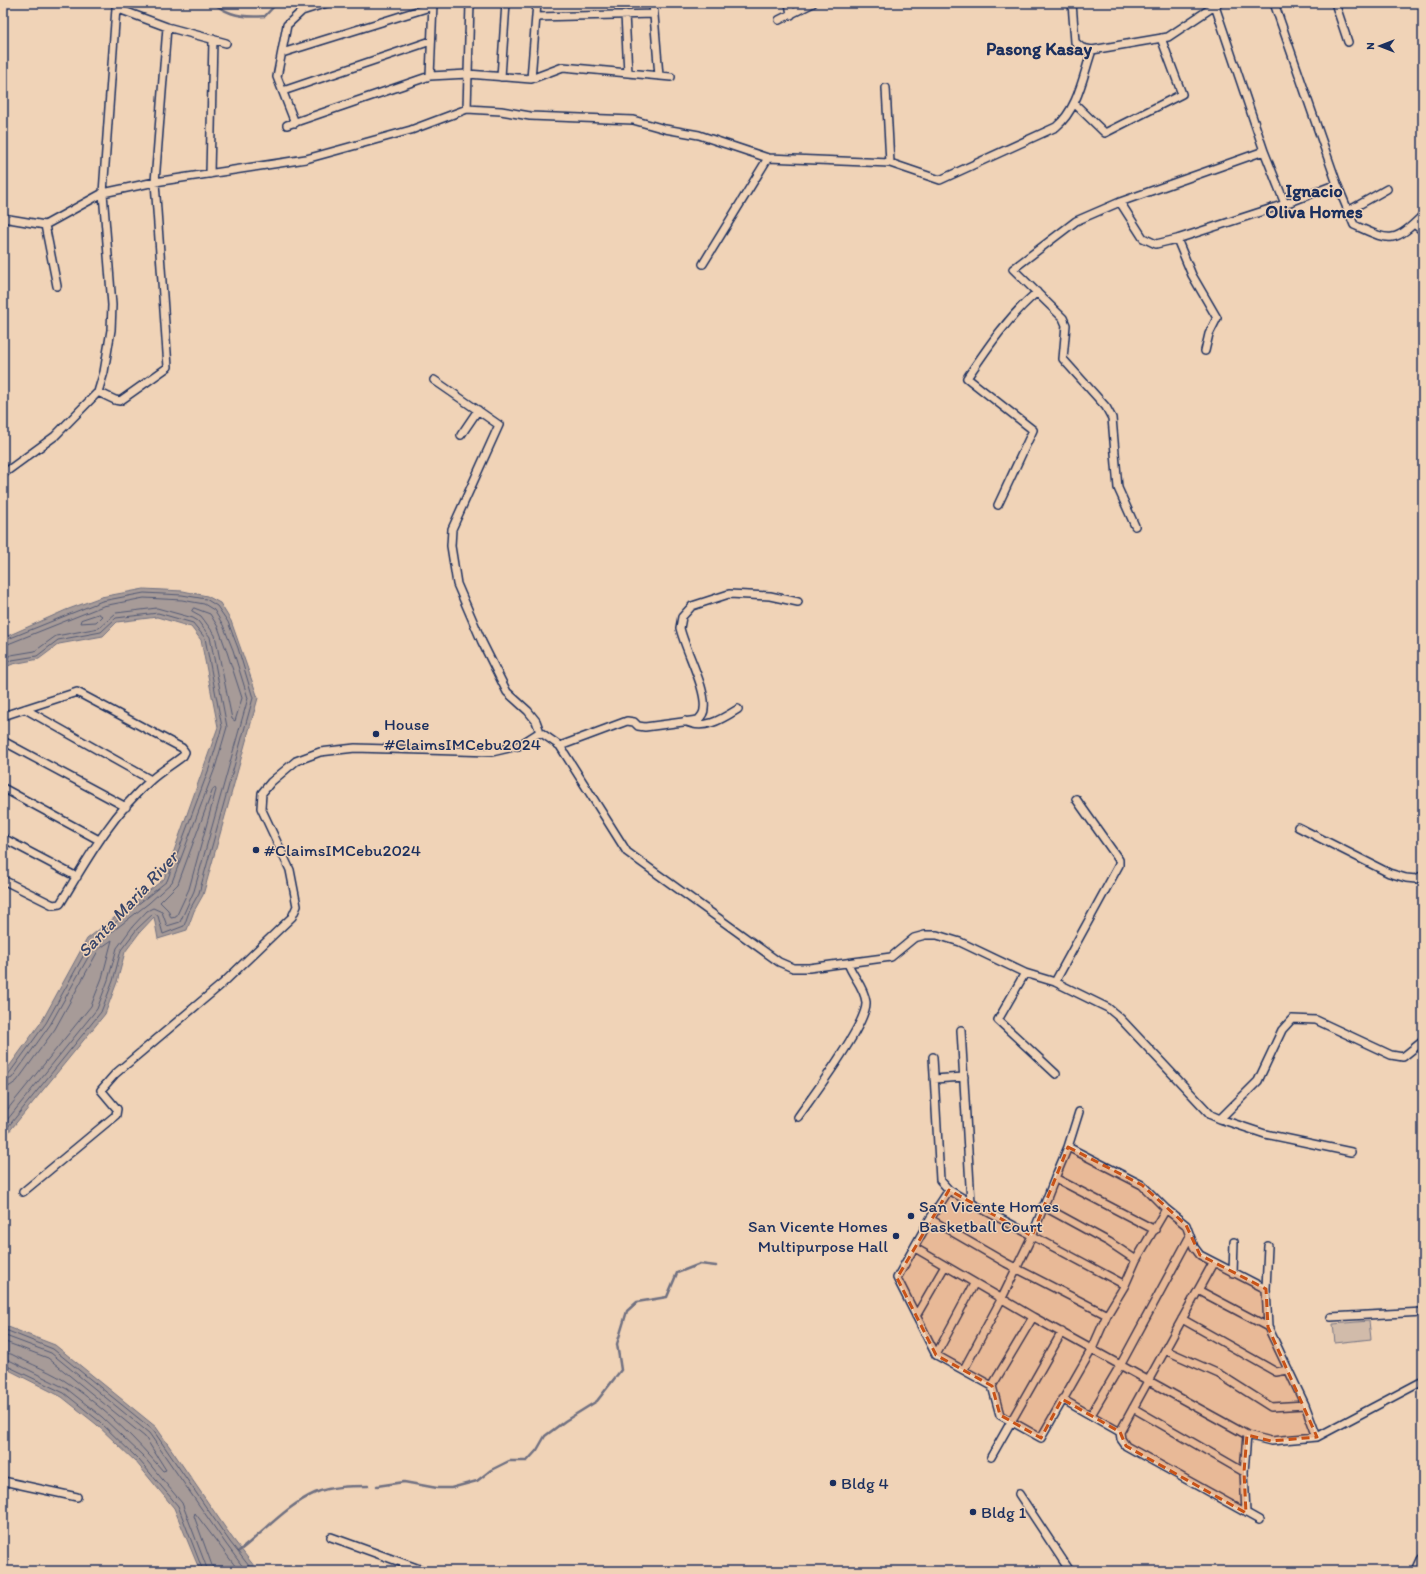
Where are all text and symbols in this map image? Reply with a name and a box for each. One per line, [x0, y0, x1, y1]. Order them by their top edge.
north arrow [1360, 26, 1400, 66]
district label: Pasong Kasay [986, 38, 1092, 60]
text: N [1364, 42, 1377, 50]
district label: Ignacio Oliva Homes [1265, 180, 1363, 223]
place label: House #ClaimsIMCebu2024 [384, 714, 541, 754]
marker: House #ClaimsIMCebu2024 [371, 729, 381, 739]
place label: #ClaimsIMCebu2024 [264, 840, 421, 860]
water label: Santa Maria River [73, 845, 184, 962]
marker: #ClaimsIMCebu2024 [251, 845, 261, 855]
place label: San Vicente Homes Basketball Court [919, 1196, 1059, 1236]
marker: San Vicente Homes Basketball Court [906, 1211, 916, 1221]
place label: San Vicente Homes Multipurpose Hall [748, 1216, 888, 1256]
marker: San Vicente Homes Multipurpose Hall [891, 1231, 901, 1241]
place label: Bldg 4 [841, 1473, 889, 1493]
marker: Bldg 4 [828, 1478, 838, 1488]
place label: Bldg 1 [981, 1502, 1026, 1522]
marker: Bldg 1 [968, 1507, 978, 1517]

